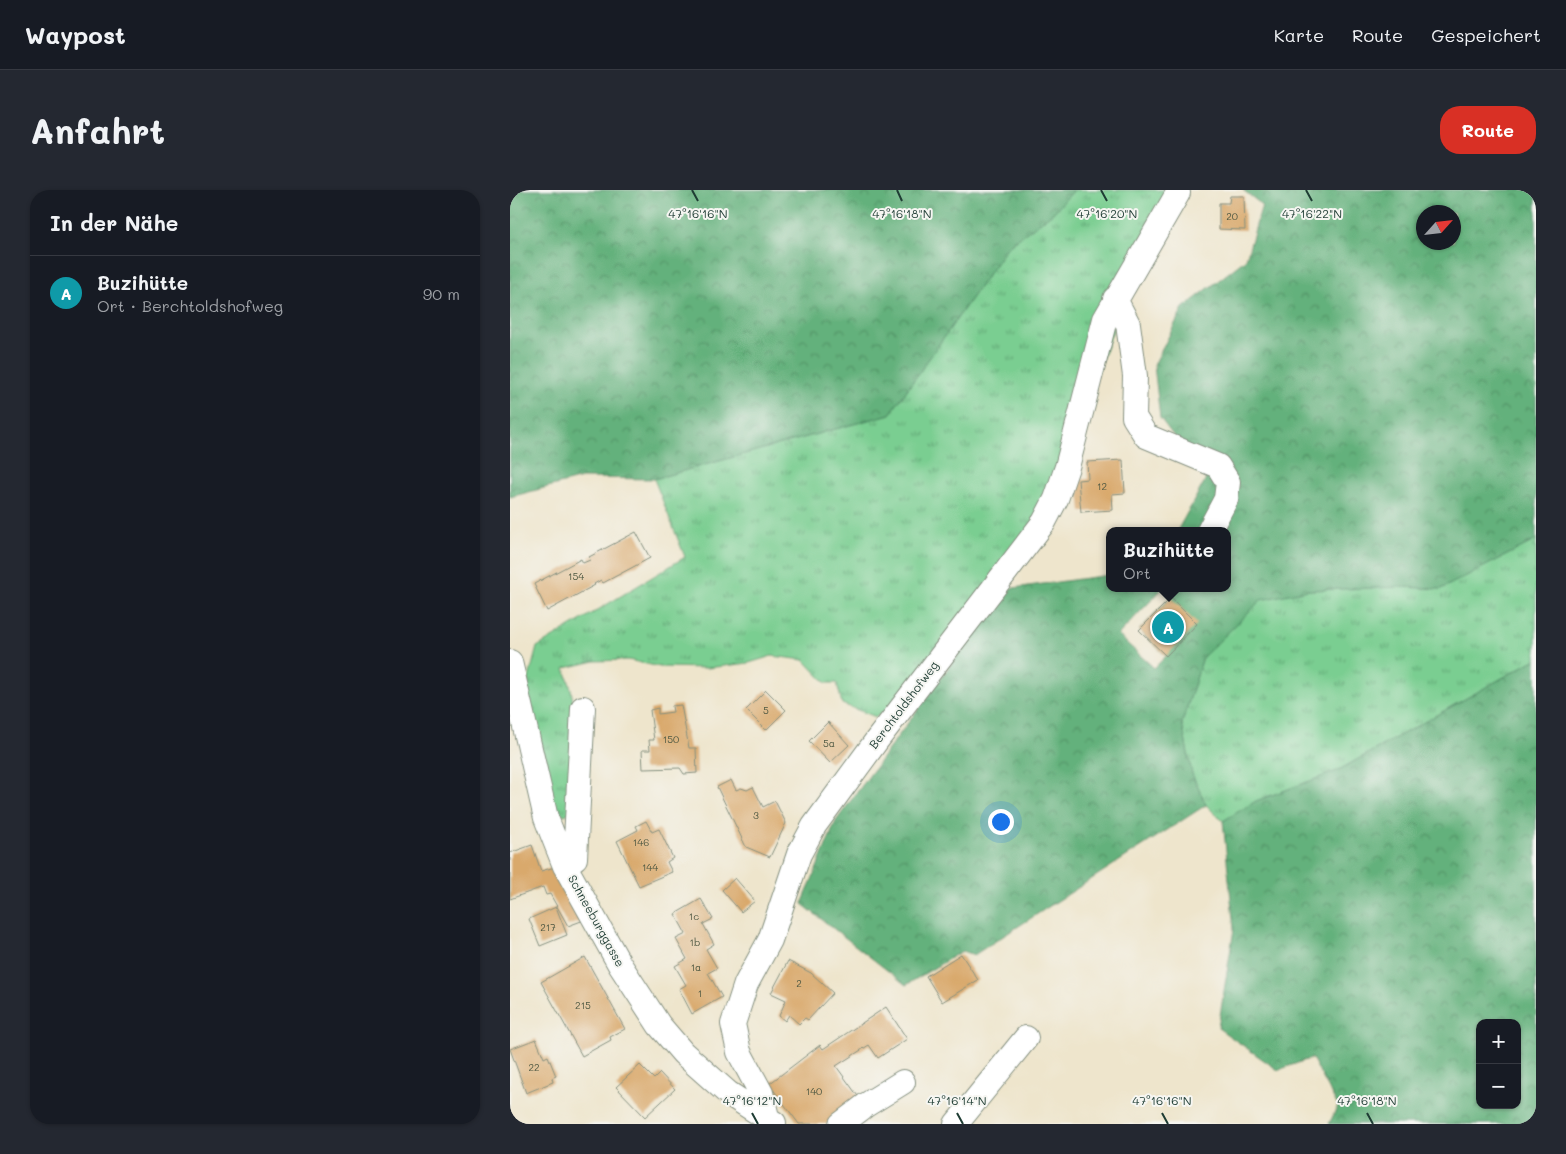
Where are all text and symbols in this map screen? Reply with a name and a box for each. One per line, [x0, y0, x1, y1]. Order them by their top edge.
text: Waypost [25, 19, 126, 50]
text: Karte [1274, 23, 1324, 47]
text: Route [1352, 23, 1403, 47]
text: Gespeichert [1431, 23, 1541, 47]
button: Route [1440, 106, 1536, 154]
text: Anfahrt [30, 107, 165, 153]
text: 47°16'16"N [668, 205, 728, 221]
text: 47°16'18"N [872, 205, 932, 221]
text: 47°16'20"N [1077, 205, 1137, 221]
text: 47°16'22"N [1282, 205, 1342, 221]
north arrow [1416, 205, 1461, 250]
text: In der Nähe [50, 209, 178, 236]
house number: 20 [1226, 209, 1238, 223]
text: Buzihütte [97, 270, 188, 295]
text: A [60, 283, 72, 304]
text: 90 m [423, 283, 460, 304]
text: Ort · Berchtoldshofweg [97, 295, 283, 316]
house number: 12 [1097, 479, 1107, 493]
popup [1106, 527, 1231, 592]
text: Buzihütte [1123, 537, 1214, 562]
text: Ort [1123, 562, 1151, 583]
house number: 154 [568, 569, 584, 583]
pin: A [1152, 608, 1184, 646]
street label: Berchtoldshofweg [865, 657, 941, 751]
house number: 5 [763, 703, 769, 717]
house number: 150 [663, 732, 679, 746]
house number: 5a [823, 736, 835, 750]
house number: 3 [753, 808, 759, 822]
your location [988, 809, 1014, 835]
house number: 146 [633, 835, 649, 849]
house number: 144 [642, 860, 658, 874]
street label: Schneeburggasse [565, 872, 629, 969]
house number: 1c [689, 909, 699, 923]
house number: 217 [540, 920, 556, 934]
house number: 1b [690, 935, 700, 949]
house number: 1a [691, 960, 701, 974]
house number: 2 [796, 976, 802, 990]
house number: 1 [698, 986, 702, 1000]
house number: 215 [575, 998, 591, 1012]
map controls [1476, 1019, 1521, 1109]
button: + [1476, 1019, 1521, 1064]
house number: 22 [528, 1060, 540, 1074]
button: − [1476, 1064, 1521, 1109]
house number: 140 [806, 1084, 822, 1098]
text: 47°16'12"N [723, 1092, 781, 1108]
text: 47°16'14"N [927, 1092, 987, 1108]
text: 47°16'16"N [1132, 1092, 1192, 1108]
text: 47°16'18"N [1337, 1092, 1397, 1108]

